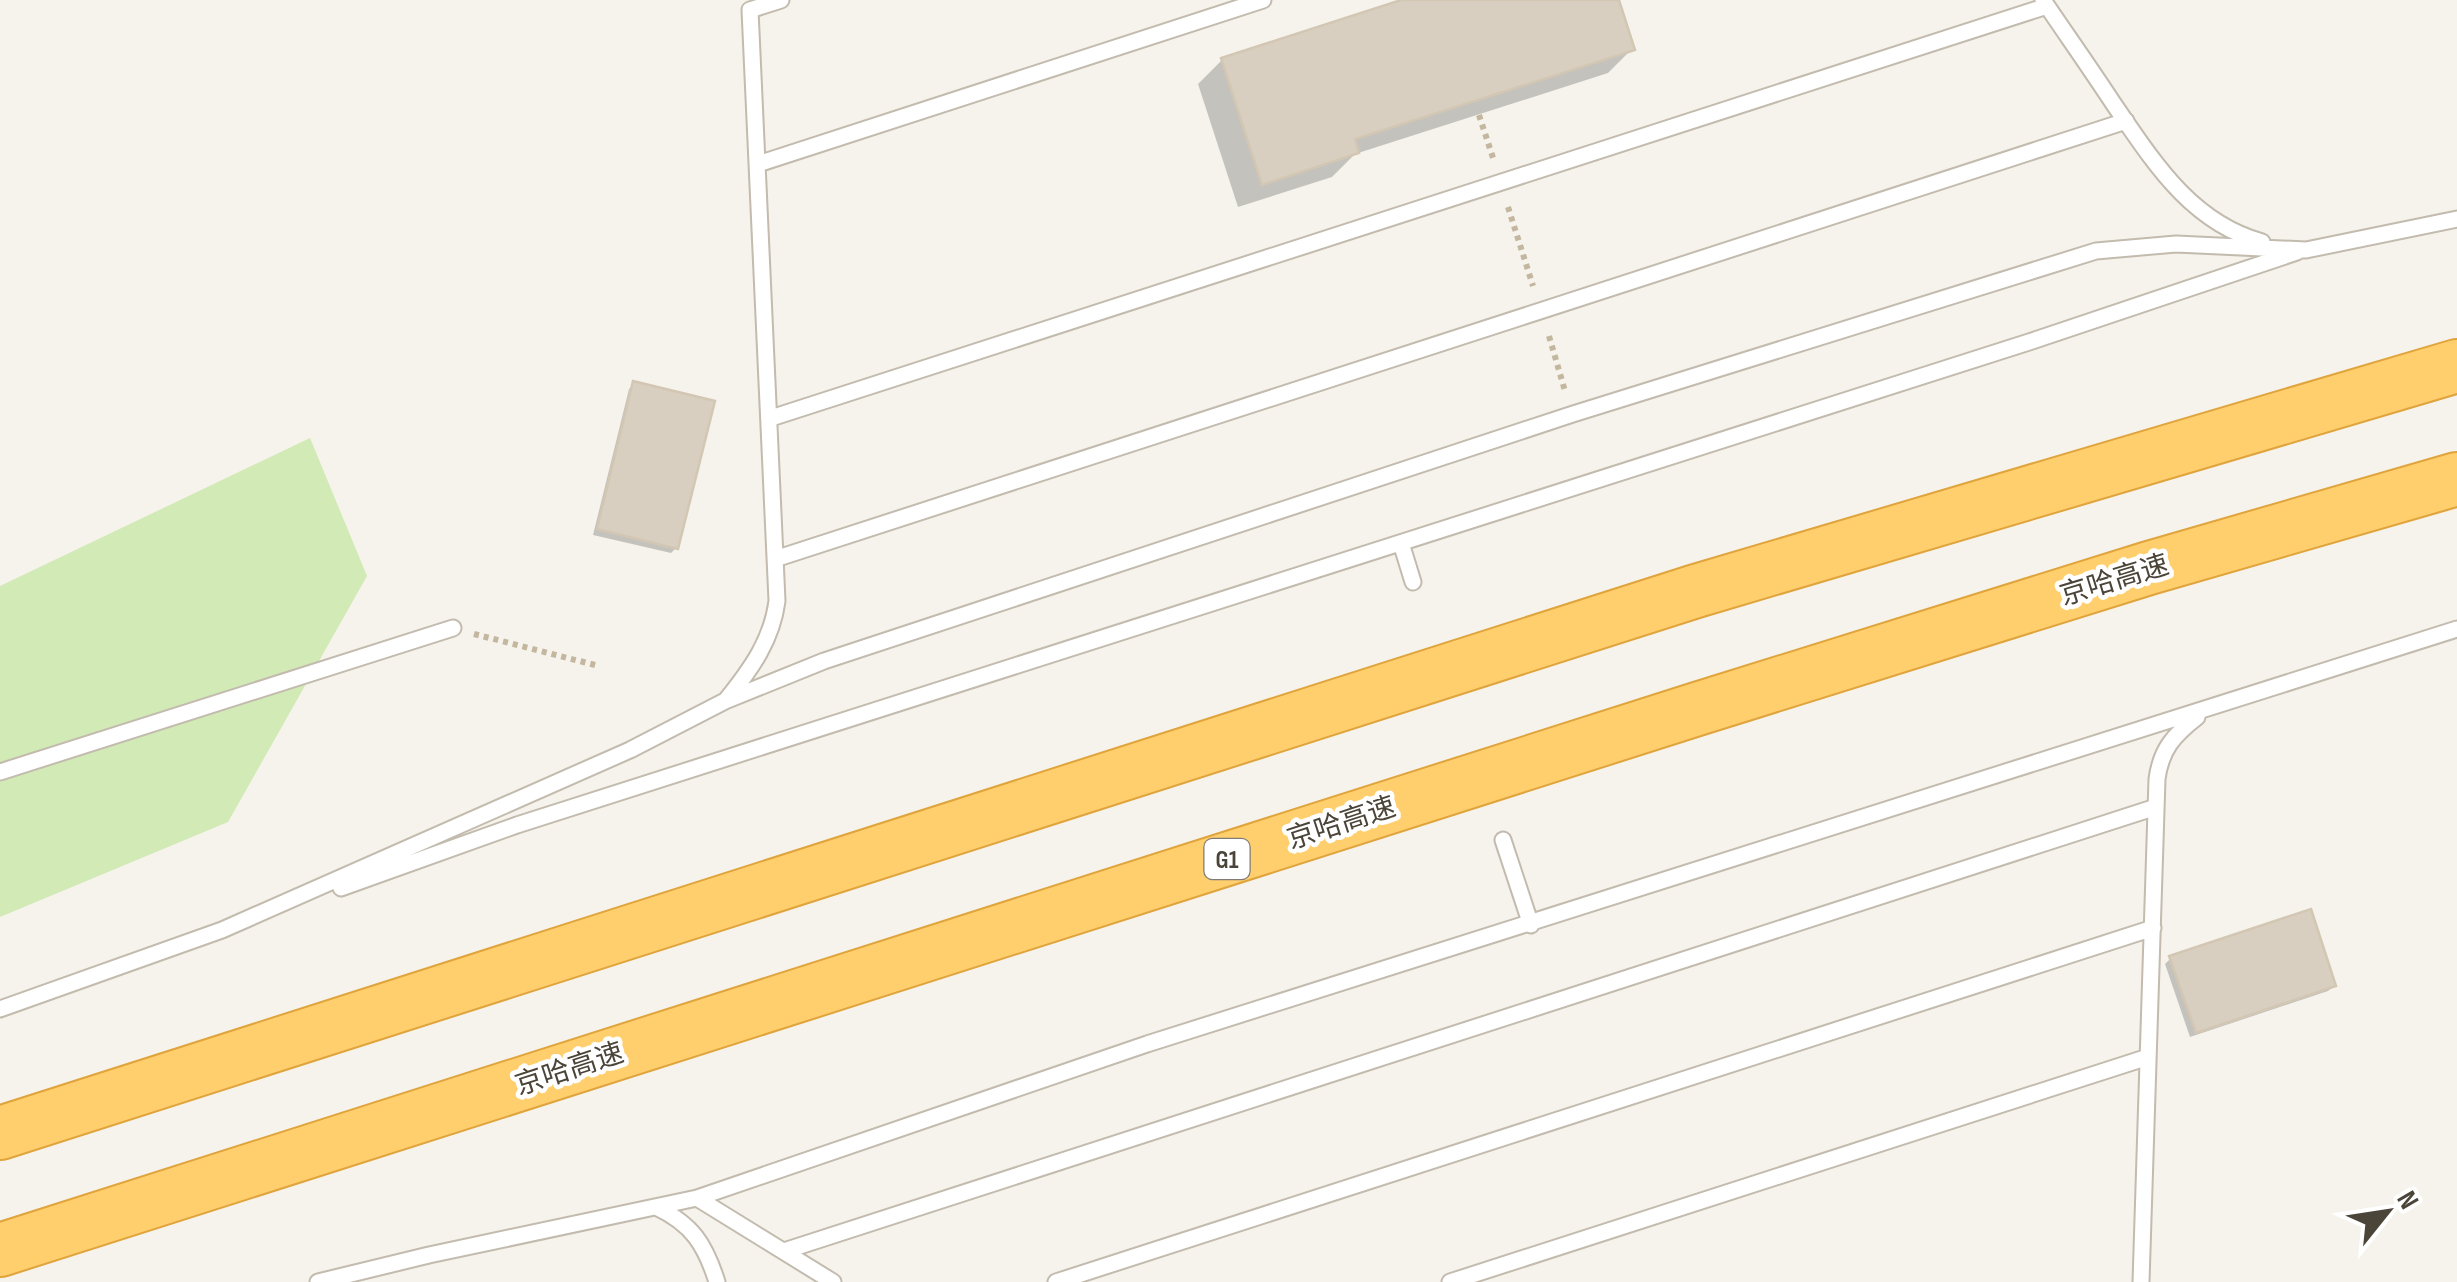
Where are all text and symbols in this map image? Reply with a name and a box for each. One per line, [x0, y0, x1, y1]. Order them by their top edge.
street label: 京哈高速 [2056, 548, 2173, 613]
street label: 京哈高速 [1283, 790, 1400, 856]
road number: G1 [1204, 839, 1250, 879]
street label: 京哈高速 [511, 1036, 628, 1102]
north arrow [2337, 1162, 2437, 1262]
text: N [2389, 1186, 2425, 1215]

